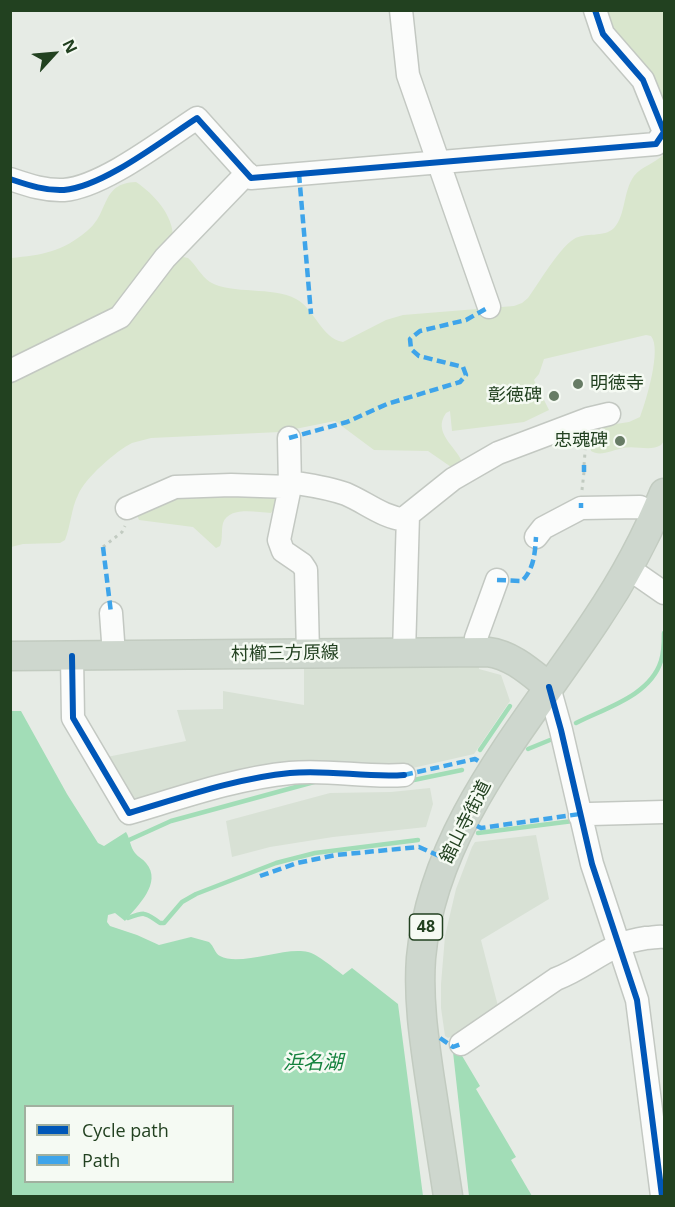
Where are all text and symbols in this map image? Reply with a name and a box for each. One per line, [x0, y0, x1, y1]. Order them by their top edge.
north arrow [24, 24, 84, 84]
text: N [57, 35, 83, 57]
place label: 明徳寺 [590, 373, 644, 395]
marker: 明徳寺 [571, 377, 585, 391]
place label: 彰徳碑 [488, 385, 542, 407]
marker: 彰徳碑 [547, 389, 561, 403]
place label: 忠魂碑 [554, 430, 608, 452]
marker: 忠魂碑 [613, 434, 627, 448]
street label: 村櫛三方原線 [231, 642, 339, 666]
street label: 舘山寺街道 [436, 777, 496, 867]
road number: 48 [410, 914, 442, 940]
water label: 浜名湖 [283, 1051, 343, 1075]
legend [24, 1105, 234, 1183]
text: Cycle path [82, 1118, 169, 1142]
text: Path [82, 1148, 120, 1172]

